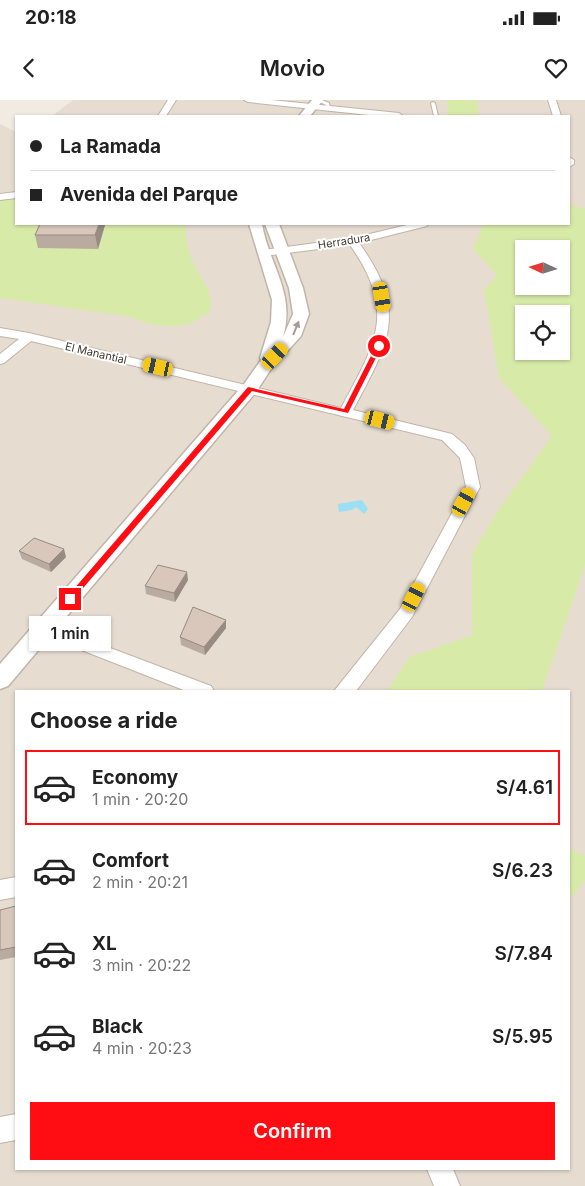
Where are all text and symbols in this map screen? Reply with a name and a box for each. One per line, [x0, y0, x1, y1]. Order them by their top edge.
text: 20:18 [25, 6, 77, 29]
icon: back [15, 54, 43, 82]
icon: heart [542, 54, 570, 82]
text: Movio [260, 55, 325, 81]
text: La Ramada [60, 135, 161, 158]
text: Avenida del Parque [60, 183, 238, 206]
street label: Herradura [317, 230, 371, 252]
north arrow [515, 240, 570, 295]
map controls [515, 240, 570, 360]
car [372, 281, 391, 313]
button: locate [515, 305, 570, 360]
one-way arrow [292, 320, 300, 335]
route start [368, 335, 390, 357]
street label: El Manantial [64, 339, 128, 367]
car [259, 340, 290, 372]
car [141, 356, 174, 378]
car [363, 409, 396, 431]
car [450, 485, 477, 519]
car [400, 580, 427, 614]
route end [59, 588, 81, 610]
callout: 1 min [29, 616, 111, 652]
text: 1 min [50, 623, 90, 643]
text: Choose a ride [30, 707, 178, 733]
icon: car [32, 765, 77, 810]
text: Economy [92, 766, 178, 789]
text: S/4.61 [496, 776, 553, 799]
text: 1 min · 20:20 [92, 789, 188, 809]
icon: car [32, 848, 77, 893]
text: Comfort [92, 849, 169, 872]
text: S/6.23 [492, 859, 553, 882]
text: 2 min · 20:21 [92, 872, 188, 892]
icon: car [32, 931, 77, 976]
text: XL [92, 932, 117, 955]
text: S/7.84 [494, 942, 553, 965]
text: 3 min · 20:22 [92, 955, 191, 975]
icon: car [32, 1014, 77, 1059]
text: Black [92, 1015, 143, 1038]
text: S/5.95 [492, 1025, 553, 1048]
text: 4 min · 20:23 [92, 1038, 192, 1058]
button: Confirm [30, 1102, 555, 1160]

